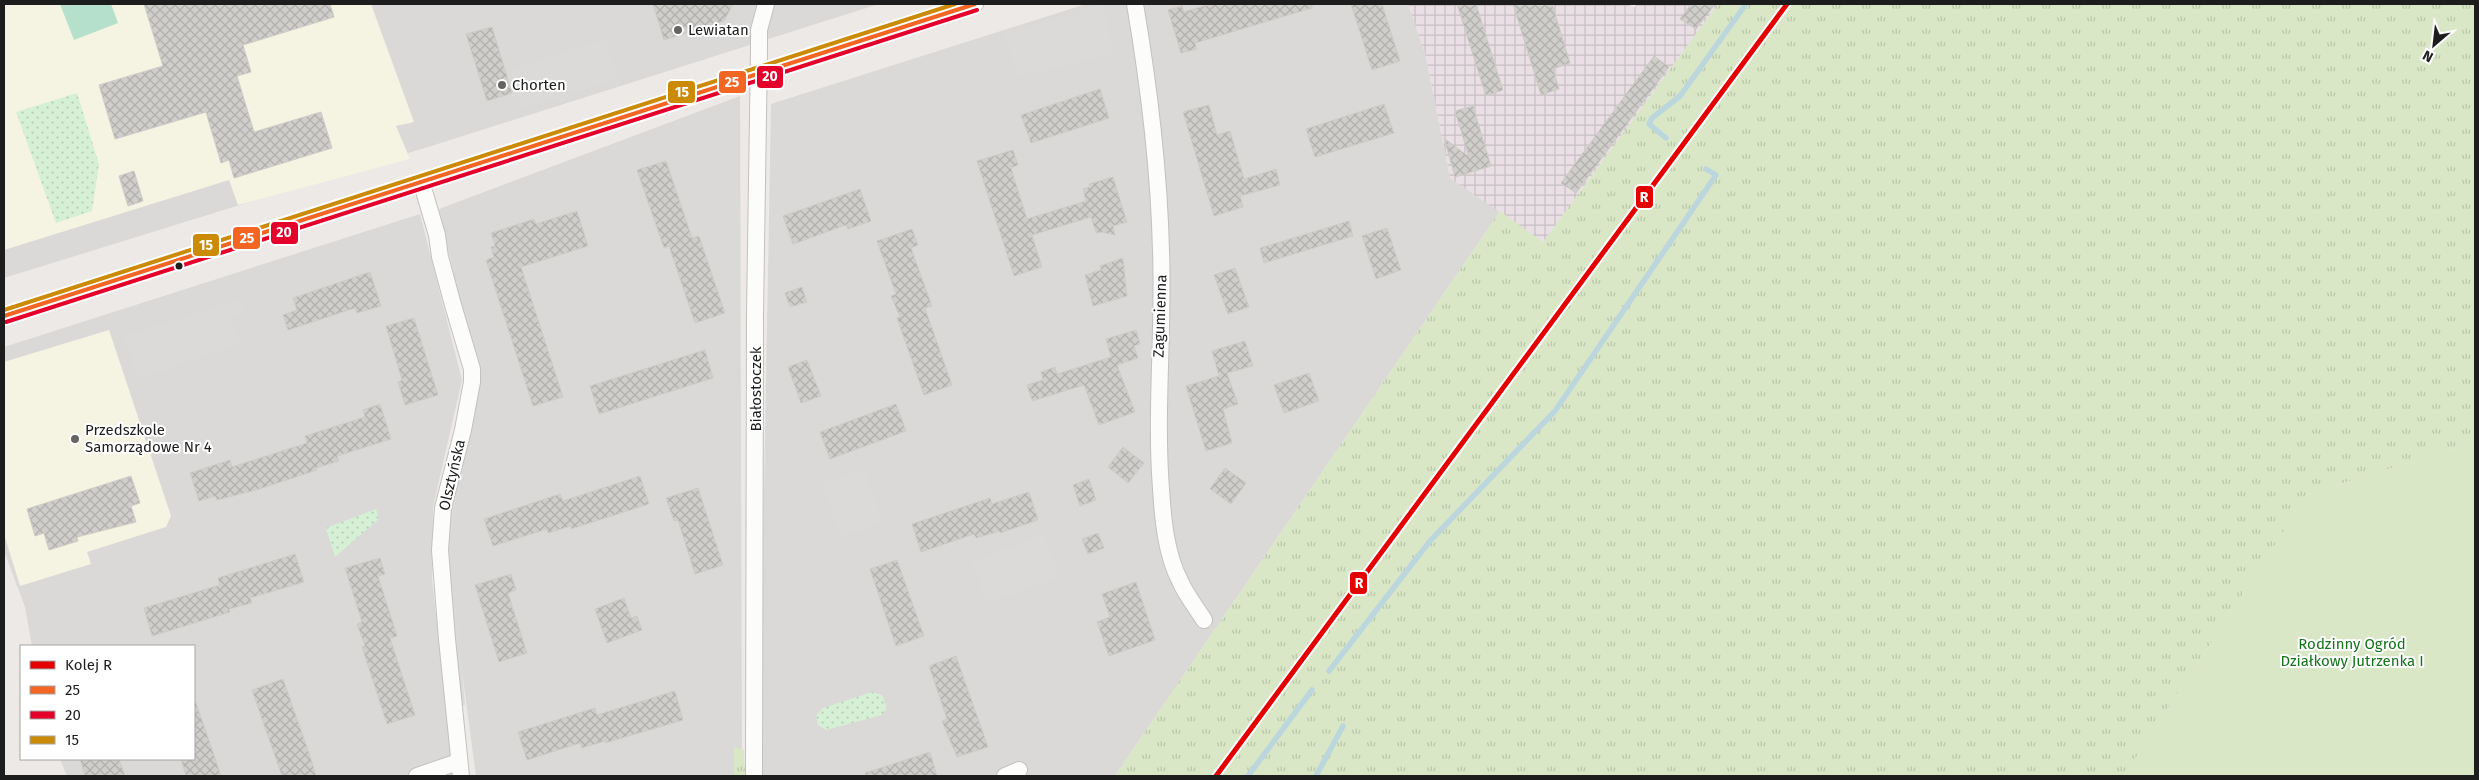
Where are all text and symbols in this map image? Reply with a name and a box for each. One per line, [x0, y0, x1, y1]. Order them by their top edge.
north arrow [2409, 20, 2459, 70]
place label: Lewiatan [688, 21, 749, 39]
marker: Lewiatan [672, 24, 684, 36]
text: N [2420, 46, 2436, 66]
line badge: 20 [756, 65, 784, 89]
text: 20 [762, 68, 778, 85]
line badge: 25 [718, 70, 747, 94]
text: 25 [725, 74, 740, 91]
place label: Chorten [512, 76, 566, 94]
marker: Chorten [496, 79, 508, 91]
line badge: 15 [667, 80, 696, 104]
text: 15 [675, 84, 689, 101]
line badge: R [1635, 185, 1654, 209]
text: R [1640, 189, 1649, 206]
line badge: 20 [270, 221, 299, 245]
text: 20 [276, 224, 292, 241]
line badge: 25 [232, 226, 261, 250]
text: 25 [240, 230, 255, 247]
line badge: 15 [192, 233, 220, 257]
text: 15 [199, 237, 213, 254]
unlabelled marker [174, 261, 184, 271]
street label: Zagumienna [1150, 274, 1170, 358]
street label: Białostoczek [747, 346, 765, 432]
place label: Przedszkole Samorządowe Nr 4 [85, 421, 212, 456]
marker: Przedszkole Samorządowe Nr 4 [69, 433, 81, 445]
street label: Olsztyńska [435, 438, 469, 512]
line badge: R [1349, 571, 1368, 595]
text: R [1355, 575, 1364, 592]
park label: Rodzinny Ogród Działkowy Jutrzenka I [2280, 635, 2424, 670]
legend [20, 645, 195, 760]
text: Kolej R [65, 656, 112, 674]
text: 25 [65, 681, 80, 699]
text: 20 [65, 706, 81, 724]
text: 15 [65, 731, 79, 749]

